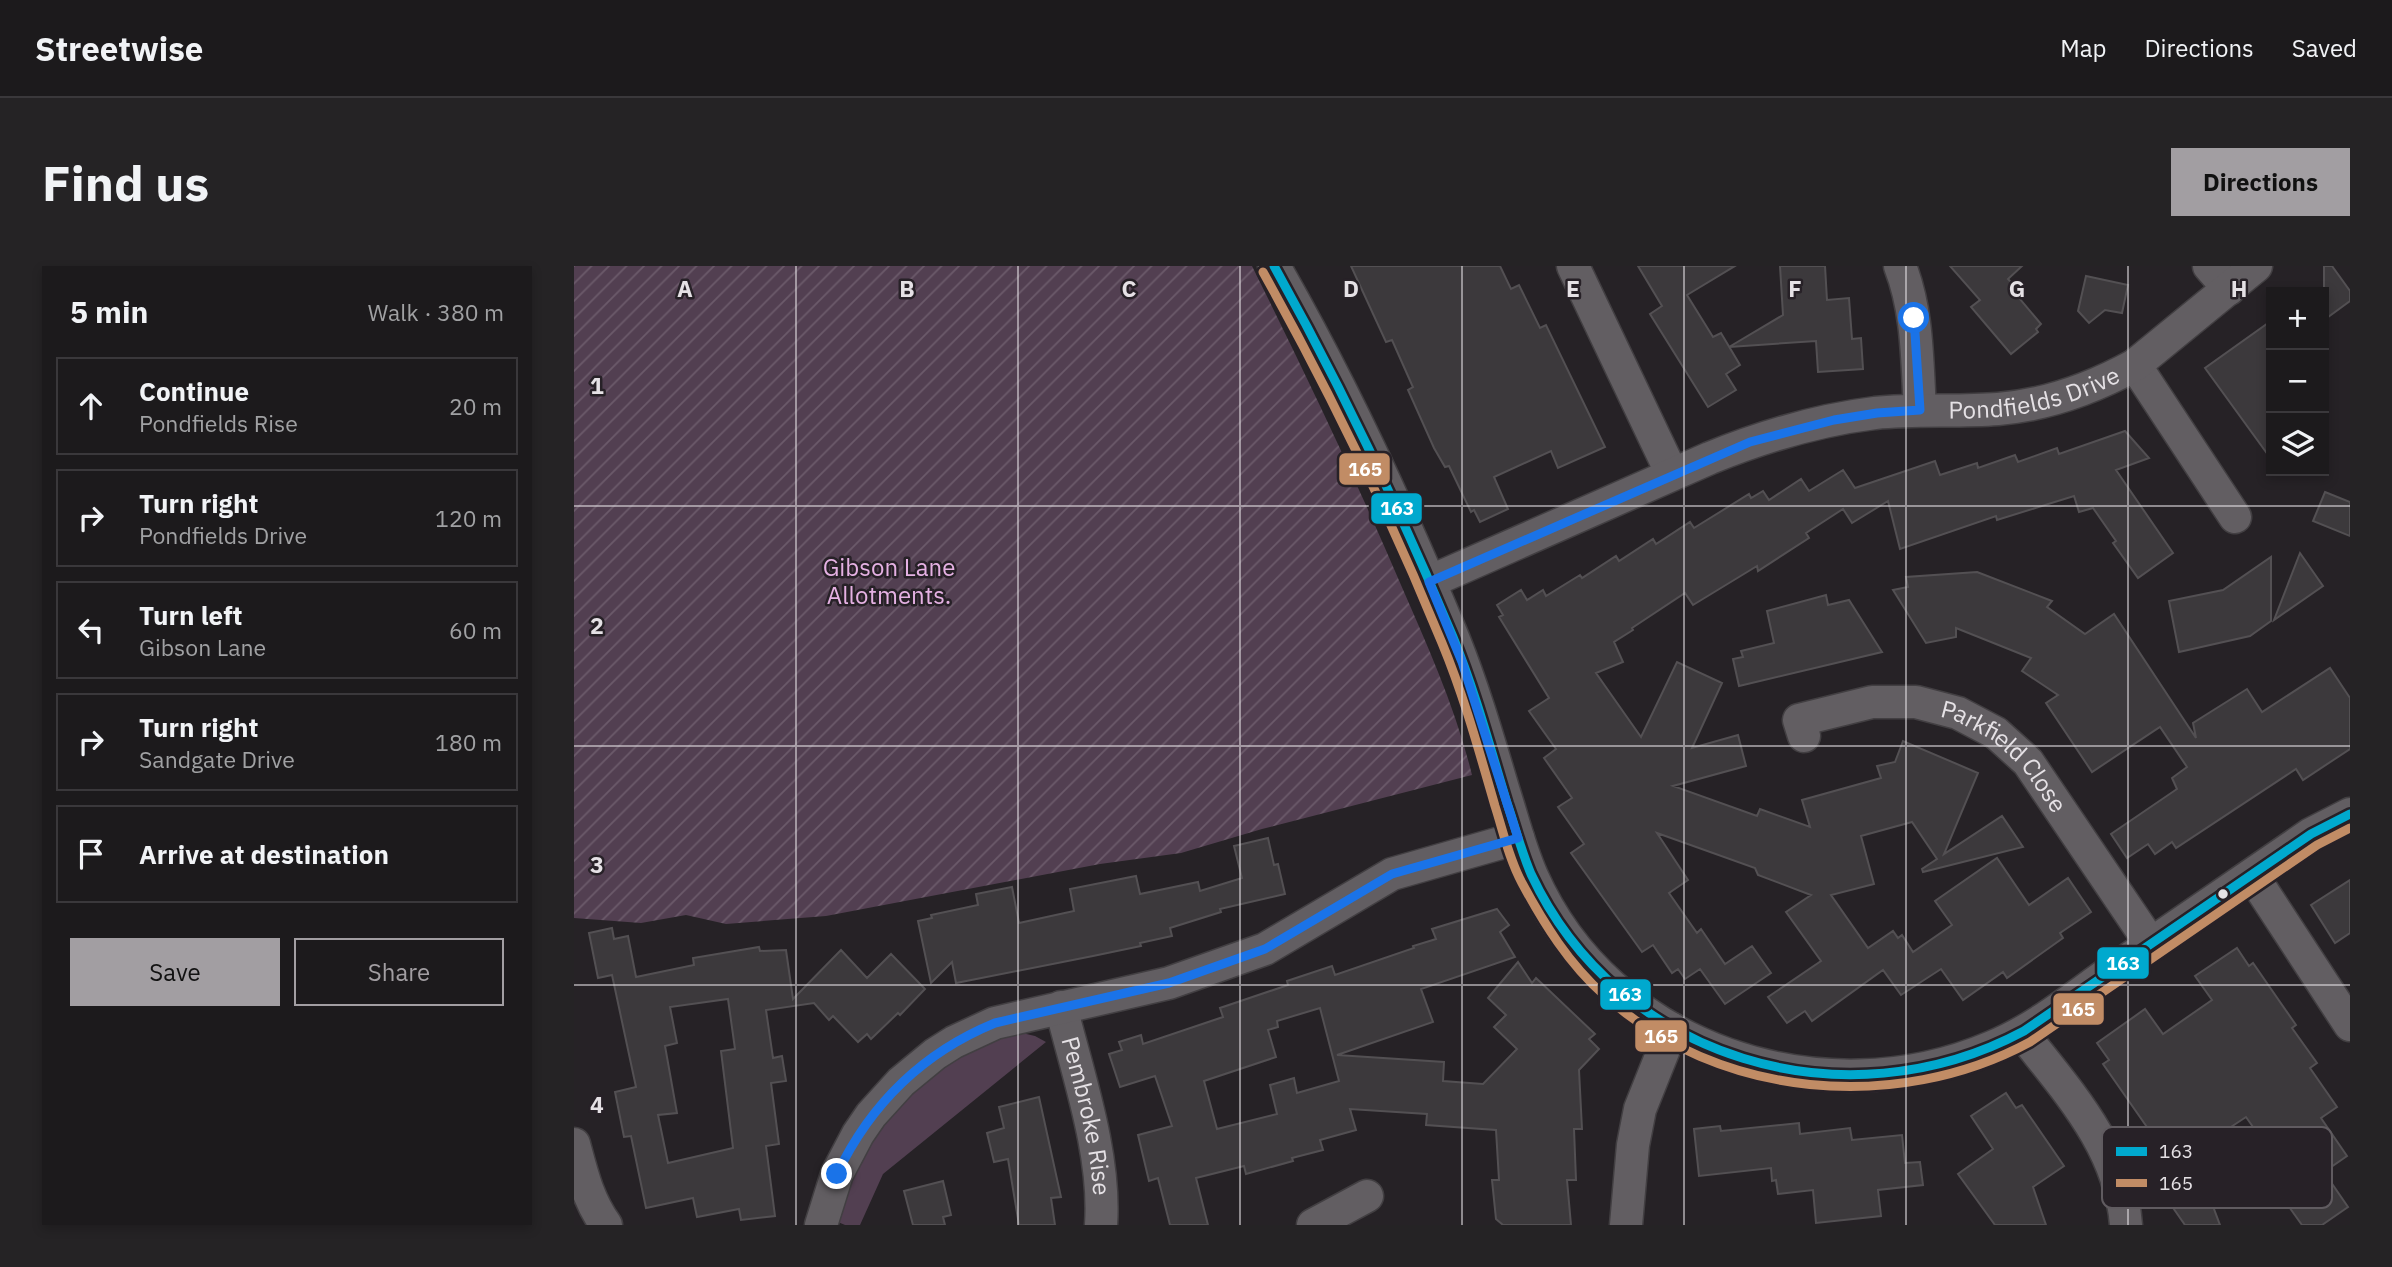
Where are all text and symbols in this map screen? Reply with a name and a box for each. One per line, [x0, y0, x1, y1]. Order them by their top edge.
text: Streetwise [35, 27, 203, 70]
text: Map [2060, 32, 2106, 64]
text: Directions [2144, 32, 2254, 64]
text: Saved [2292, 32, 2357, 64]
button: Directions [2171, 148, 2350, 216]
text: Find us [42, 151, 209, 214]
text: A [677, 273, 693, 303]
text: B [899, 273, 915, 303]
text: C [1122, 273, 1137, 303]
text: D [1343, 273, 1359, 303]
text: E [1566, 273, 1580, 303]
text: F [1788, 273, 1802, 303]
text: G [2009, 273, 2025, 303]
text: H [2231, 273, 2247, 303]
map controls [2266, 287, 2329, 476]
button: + [2266, 287, 2329, 350]
text: 5 min [70, 292, 148, 331]
text: Walk · 380 m [368, 297, 504, 327]
route start [1898, 302, 1929, 333]
button: − [2266, 350, 2329, 413]
street label: Pondfields Drive [1948, 358, 2125, 426]
text: 1 [590, 370, 604, 400]
text: Continue [139, 374, 249, 408]
icon: ahead [72, 387, 110, 425]
text: 20 m [449, 391, 502, 421]
text: Pondfields Rise [139, 408, 298, 438]
button: layers [2266, 413, 2329, 476]
line badge: 165 [1338, 452, 1391, 486]
text: 165 [1348, 457, 1382, 481]
text: Turn right [139, 486, 258, 520]
line badge: 163 [1370, 492, 1423, 525]
text: 163 [1380, 496, 1414, 520]
icon: right [72, 499, 110, 537]
text: 120 m [435, 503, 502, 533]
text: Pondfields Drive [139, 520, 307, 550]
park label: Gibson Lane Allotments. [823, 551, 955, 611]
text: Turn left [139, 598, 242, 632]
text: 2 [590, 610, 604, 640]
icon: left [72, 611, 110, 649]
text: 60 m [449, 615, 502, 645]
text: Gibson Lane [139, 632, 266, 662]
street label: Parkfield Close [1938, 692, 2075, 819]
text: Turn right [139, 710, 258, 744]
icon: right [72, 723, 110, 761]
text: 180 m [435, 727, 502, 757]
text: Sandgate Drive [139, 744, 295, 774]
icon: arrive [72, 835, 110, 873]
text: Arrive at destination [139, 837, 389, 871]
text: 3 [590, 849, 604, 879]
unlabelled marker [2216, 887, 2230, 901]
button: Save [70, 938, 280, 1006]
button: Share [294, 938, 504, 1006]
line badge: 163 [2096, 946, 2150, 980]
text: 163 [2106, 951, 2140, 975]
line badge: 163 [1599, 978, 1652, 1011]
text: 163 [1608, 982, 1642, 1006]
line badge: 165 [2052, 992, 2105, 1026]
text: 165 [2061, 997, 2095, 1021]
line badge: 165 [1634, 1019, 1688, 1053]
text: 165 [1644, 1024, 1678, 1048]
street label: Pembroke Rise [1054, 1033, 1118, 1196]
text: 4 [590, 1089, 604, 1119]
legend [2102, 1127, 2332, 1208]
text: 163 [2159, 1139, 2193, 1163]
route end [821, 1158, 852, 1189]
text: 165 [2159, 1171, 2193, 1195]

